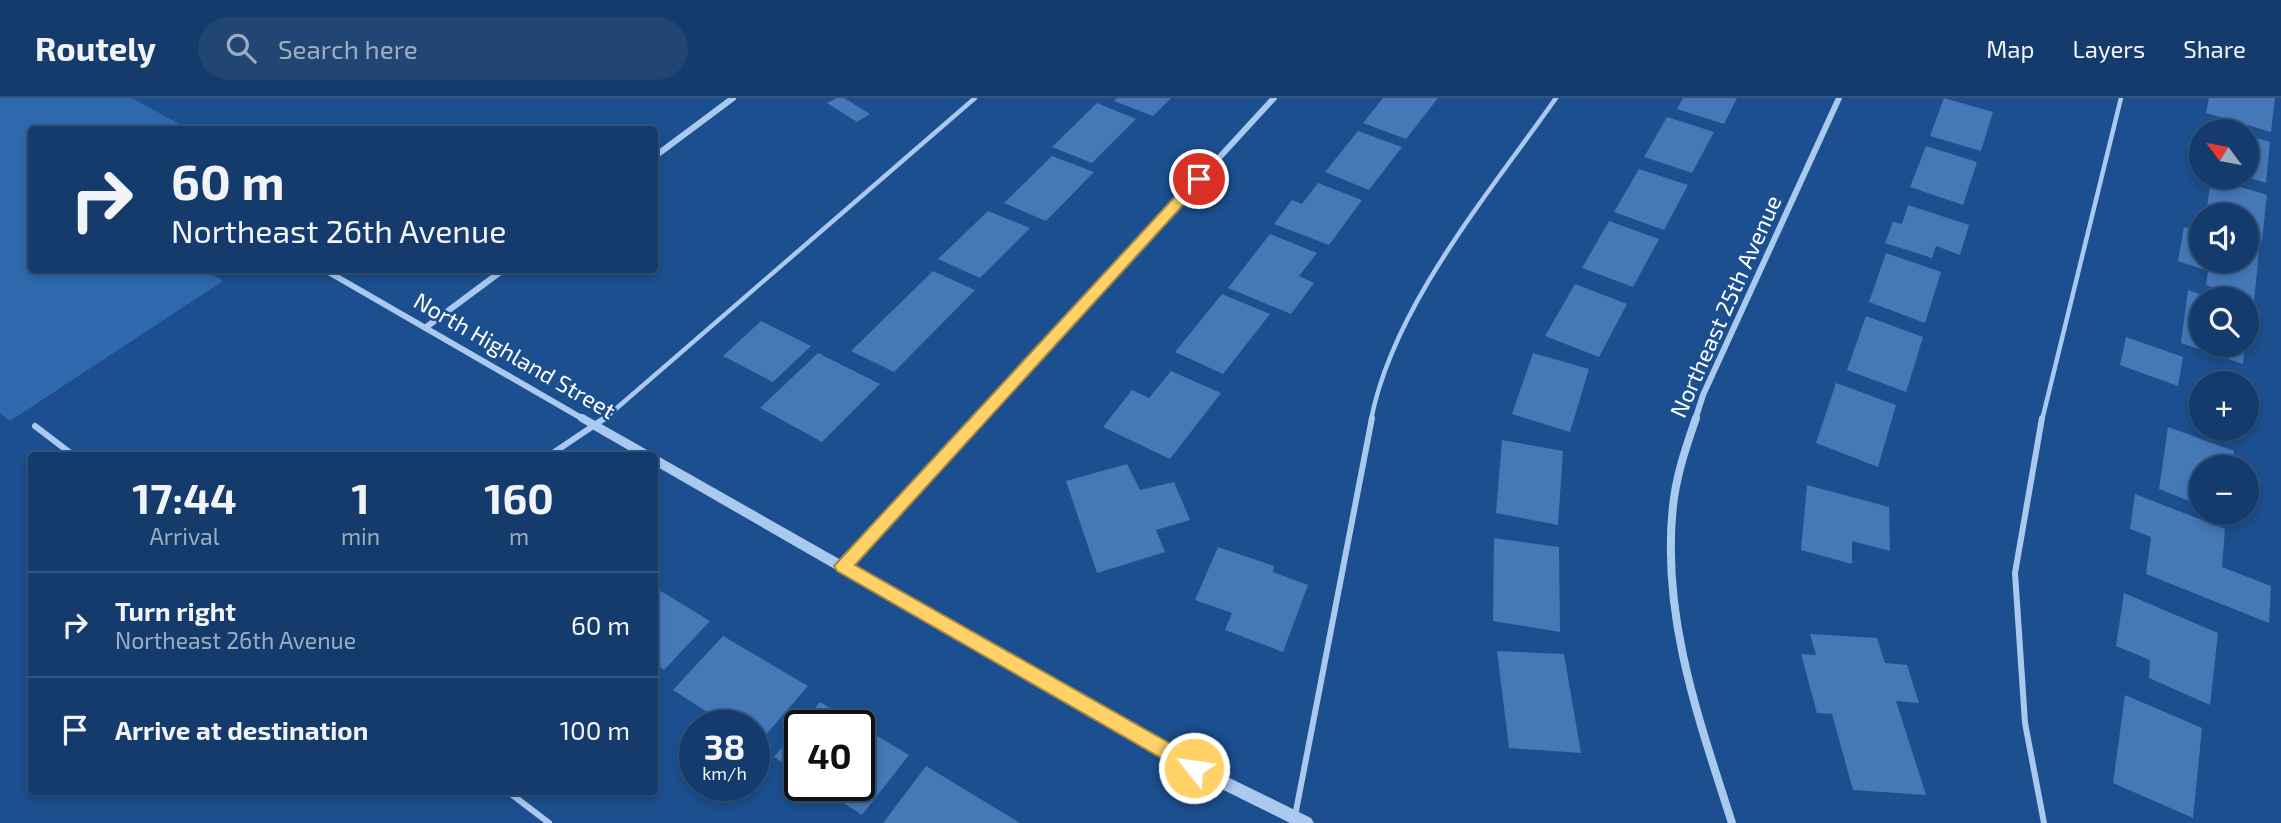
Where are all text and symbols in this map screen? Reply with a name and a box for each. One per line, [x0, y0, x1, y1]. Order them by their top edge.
search box [198, 17, 688, 80]
text: Routely [35, 28, 156, 68]
icon: search [222, 29, 260, 67]
text: Search here [278, 33, 418, 64]
text: Map [1986, 34, 2034, 63]
text: Layers [2072, 34, 2145, 63]
text: Share [2183, 34, 2246, 63]
north arrow [2189, 119, 2259, 189]
map controls [2189, 119, 2259, 525]
pin [1169, 149, 1229, 209]
text: 60 m [171, 151, 285, 210]
icon: right [56, 154, 147, 245]
icon: arrive [1180, 160, 1218, 198]
street label: Northeast 25th Avenue [1663, 191, 1787, 421]
button: sound [2189, 203, 2259, 273]
text: Northeast 26th Avenue [171, 211, 506, 249]
street label: North Highland Street [409, 286, 621, 424]
button: search [2189, 287, 2259, 357]
button: + [2189, 371, 2259, 441]
button: − [2189, 455, 2259, 525]
text: 17:44 [132, 472, 237, 522]
text: 1 [352, 472, 370, 522]
text: 160 [484, 472, 554, 522]
text: Arrival [149, 522, 219, 550]
text: min [341, 522, 380, 550]
text: m [509, 522, 529, 550]
text: Turn right [115, 595, 236, 626]
icon: right [56, 606, 94, 644]
text: 60 m [571, 609, 630, 640]
text: Northeast 26th Avenue [115, 626, 356, 654]
speed limit sign: 40 [784, 710, 875, 801]
icon: arrive [56, 711, 94, 749]
text: Arrive at destination [115, 714, 368, 745]
text: 100 m [560, 714, 630, 745]
text: 38 [704, 725, 745, 767]
position arrow [1157, 731, 1231, 805]
text: km/h [702, 762, 747, 784]

